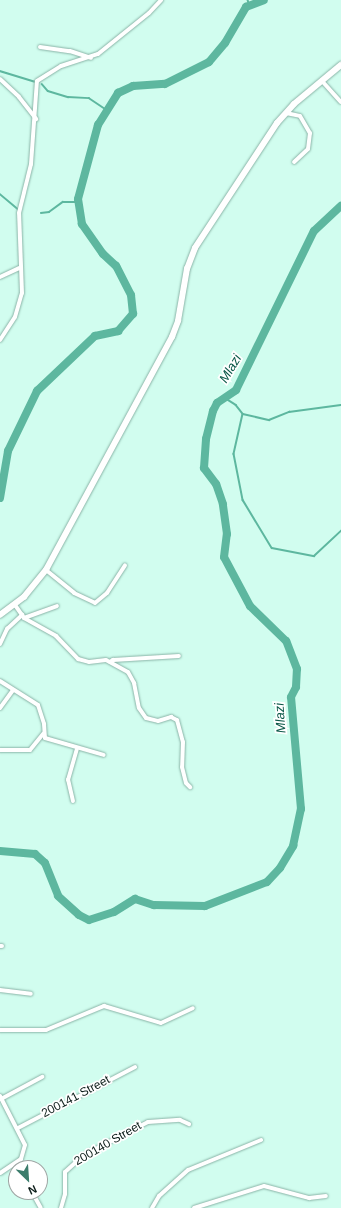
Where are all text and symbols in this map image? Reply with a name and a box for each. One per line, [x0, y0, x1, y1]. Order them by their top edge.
water label: Mlazi [217, 352, 245, 386]
water label: Mlazi [272, 702, 290, 734]
street label: 200141 Street [39, 1073, 113, 1121]
street label: 200140 Street [72, 1119, 144, 1169]
north arrow [8, 1160, 48, 1200]
text: N [27, 1183, 39, 1197]

